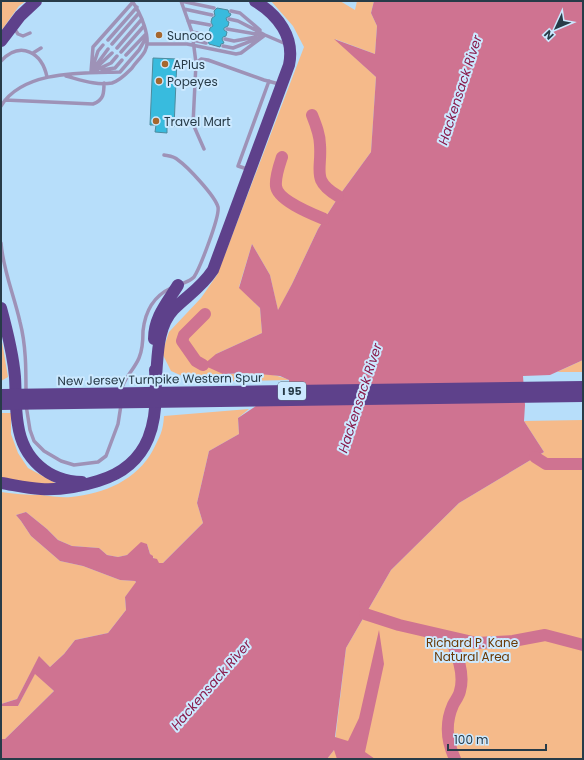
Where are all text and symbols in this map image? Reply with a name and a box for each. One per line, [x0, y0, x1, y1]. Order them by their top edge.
north arrow [536, 8, 576, 48]
text: N [540, 26, 557, 43]
place label: Sunoco [167, 27, 212, 44]
marker: Sunoco [154, 30, 164, 40]
water label: Hackensack River [433, 32, 487, 147]
place label: APlus [173, 56, 205, 73]
marker: APlus [160, 59, 170, 69]
place label: Popeyes [167, 73, 218, 90]
marker: Popeyes [154, 76, 164, 86]
place label: Travel Mart [164, 113, 231, 130]
marker: Travel Mart [151, 116, 161, 126]
water label: Hackensack River [333, 340, 387, 455]
street label: New Jersey Turnpike Western Spur [57, 369, 263, 389]
road number: I 95 [278, 382, 306, 400]
park label: Richard P. Kane Natural Area [426, 634, 518, 665]
water label: Hackensack River [166, 635, 256, 734]
scale bar [448, 726, 546, 752]
text: 100 m [454, 731, 488, 748]

